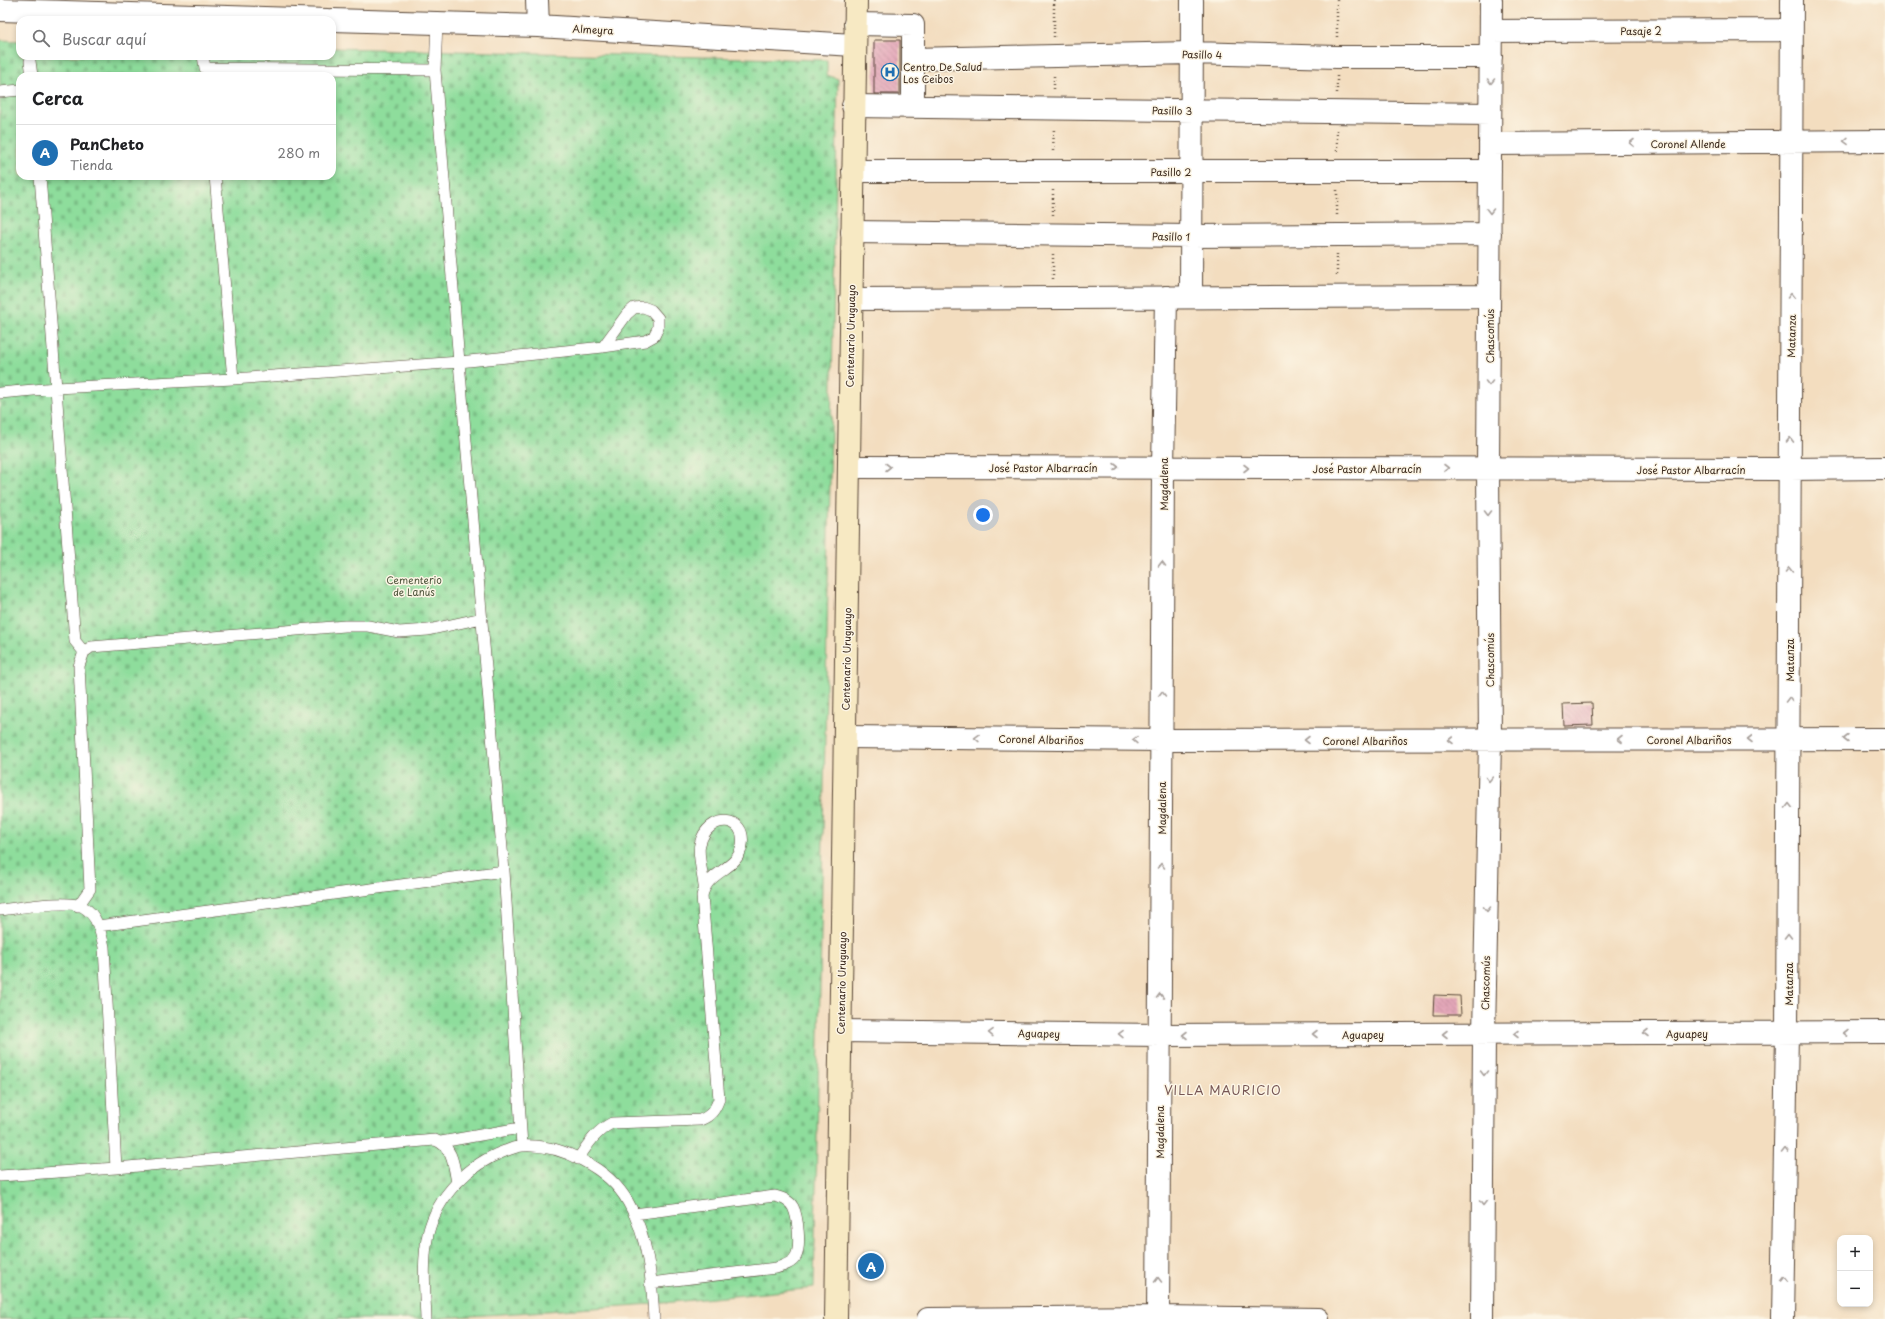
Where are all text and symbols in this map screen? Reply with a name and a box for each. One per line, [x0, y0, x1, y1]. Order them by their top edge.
search box [16, 16, 336, 60]
street label: Almeyra [572, 20, 615, 38]
street label: Pasaje 2 [1620, 23, 1662, 38]
icon: search [30, 27, 52, 49]
text: Buscar aquí [62, 27, 146, 50]
street label: Pasillo 4 [1182, 46, 1223, 62]
place label: Centro De Salud Los Ceibos [903, 59, 982, 86]
hospital icon: Centro De Salud Los Ceibos [880, 62, 900, 82]
one-way arrow [1487, 78, 1495, 84]
text: Cerca [32, 85, 83, 111]
street label: Pasillo 3 [1152, 102, 1192, 118]
text: PanCheto [70, 132, 144, 155]
street label: Coronel Allende [1650, 136, 1726, 151]
one-way arrow [1843, 137, 1849, 145]
one-way arrow [1629, 139, 1635, 147]
text: A [40, 143, 50, 162]
text: 280 m [278, 143, 320, 162]
text: Tienda [70, 155, 113, 174]
street label: Pasillo 2 [1151, 164, 1191, 179]
one-way arrow [1486, 208, 1494, 214]
street label: Pasillo 1 [1152, 228, 1190, 244]
street label: Centenario Uruguayo [842, 284, 858, 388]
one-way arrow [1787, 293, 1795, 299]
street label: Chascomús [1482, 308, 1497, 363]
street label: Matanza [1783, 314, 1799, 358]
one-way arrow [1485, 380, 1493, 386]
one-way arrow [1786, 437, 1794, 443]
street label: Magdalena [1156, 457, 1171, 510]
street label: José Pastor Albarracín [989, 460, 1097, 475]
street label: José Pastor Albarracín [1313, 461, 1421, 476]
street label: José Pastor Albarracín [1637, 462, 1745, 477]
one-way arrow [885, 463, 891, 471]
one-way arrow [1113, 463, 1119, 471]
one-way arrow [1243, 464, 1249, 472]
one-way arrow [1443, 464, 1449, 472]
your location [973, 505, 993, 525]
one-way arrow [1484, 510, 1492, 516]
one-way arrow [1158, 561, 1166, 567]
one-way arrow [1785, 567, 1793, 573]
park label: Cementerio de Lanús [386, 572, 442, 599]
street label: Centenario Uruguayo [838, 607, 854, 711]
street label: Chascomús [1482, 632, 1497, 687]
street label: Matanza [1782, 638, 1797, 682]
one-way arrow [1158, 691, 1166, 697]
one-way arrow [1785, 697, 1793, 703]
street label: Coronel Albariños [998, 731, 1084, 747]
street label: Coronel Albariños [1646, 732, 1732, 747]
street label: Coronel Albariños [1322, 733, 1408, 748]
one-way arrow [974, 734, 980, 743]
one-way arrow [1617, 735, 1623, 743]
one-way arrow [1747, 735, 1753, 743]
one-way arrow [1843, 735, 1849, 743]
one-way arrow [1132, 736, 1138, 744]
one-way arrow [1304, 736, 1310, 744]
one-way arrow [1448, 736, 1454, 744]
one-way arrow [1485, 776, 1493, 782]
street label: Magdalena [1154, 781, 1169, 834]
one-way arrow [1785, 803, 1793, 809]
one-way arrow [1157, 863, 1165, 869]
one-way arrow [1483, 906, 1491, 912]
street label: Centenario Uruguayo [833, 931, 849, 1035]
one-way arrow [1784, 933, 1792, 939]
street label: Chascomús [1477, 955, 1493, 1010]
street label: Matanza [1781, 962, 1796, 1006]
one-way arrow [1156, 993, 1164, 999]
street label: Aguapey [1018, 1025, 1060, 1041]
street label: Aguapey [1666, 1026, 1708, 1041]
street label: Aguapey [1342, 1027, 1384, 1042]
one-way arrow [988, 1028, 994, 1037]
one-way arrow [1643, 1029, 1649, 1037]
one-way arrow [1843, 1029, 1849, 1037]
one-way arrow [1118, 1030, 1124, 1038]
one-way arrow [1312, 1030, 1318, 1038]
one-way arrow [1442, 1030, 1448, 1038]
one-way arrow [1513, 1030, 1519, 1038]
one-way arrow [1182, 1031, 1188, 1039]
one-way arrow [1480, 1070, 1488, 1076]
district label: VILLA MAURICIO [1164, 1081, 1282, 1099]
street label: Magdalena [1152, 1105, 1167, 1158]
one-way arrow [1781, 1147, 1789, 1153]
one-way arrow [1479, 1200, 1487, 1206]
map controls [1837, 1235, 1873, 1307]
button: + [1837, 1235, 1873, 1271]
pin: A [858, 1251, 884, 1281]
button: − [1837, 1271, 1873, 1307]
one-way arrow [1154, 1277, 1162, 1283]
one-way arrow [1779, 1277, 1787, 1283]

